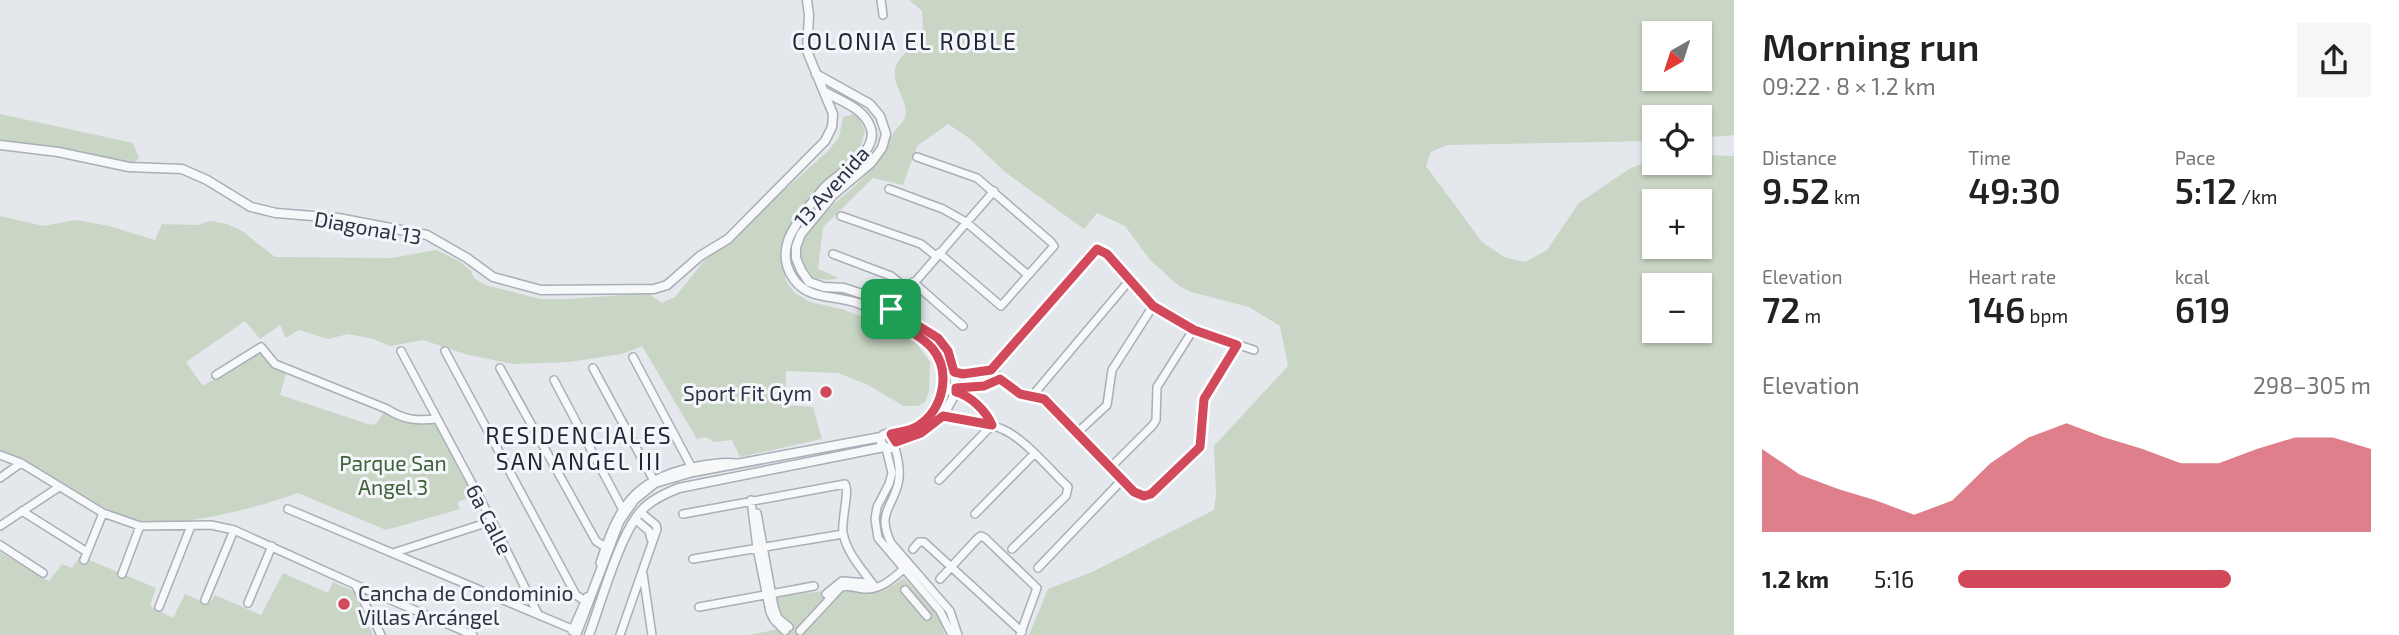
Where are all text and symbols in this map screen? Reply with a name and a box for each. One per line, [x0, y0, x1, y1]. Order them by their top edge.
north arrow [1642, 21, 1712, 91]
map controls [1642, 21, 1712, 343]
text: Morning run [1762, 23, 1980, 69]
button: share [2297, 23, 2371, 97]
district label: COLONIA EL ROBLE [792, 27, 1018, 55]
text: 09:22 · 8 × 1.2 km [1762, 72, 1936, 100]
button: locate [1642, 105, 1712, 175]
street label: 13 Avenida [788, 140, 874, 232]
text: Distance [1762, 146, 1837, 169]
text: Time [1968, 146, 2011, 169]
text: Pace [2175, 146, 2216, 169]
text: 9.52 [1762, 169, 1830, 211]
text: 49:30 [1968, 169, 2061, 211]
text: 5:12 [2175, 169, 2237, 211]
text: km [1830, 185, 1860, 208]
text: /km [2237, 185, 2278, 208]
button: + [1642, 189, 1712, 259]
street label: Diagonal 13 [312, 205, 424, 249]
text: Elevation [1762, 265, 1843, 288]
text: Heart rate [1968, 265, 2056, 288]
text: kcal [2175, 265, 2209, 288]
button: − [1642, 273, 1712, 343]
pin [861, 279, 921, 339]
text: 72 [1762, 288, 1800, 330]
text: 146 [1968, 288, 2025, 330]
text: 619 [2175, 288, 2230, 330]
icon: arrive [872, 290, 910, 328]
text: m [1800, 304, 1821, 327]
text: bpm [2025, 304, 2068, 327]
text: Elevation [1762, 371, 1860, 399]
text: 298–305 m [2253, 371, 2371, 399]
place label: Sport Fit Gym [683, 380, 812, 405]
marker: Sport Fit Gym [818, 384, 834, 400]
district label: RESIDENCIALES SAN ANGEL III [485, 421, 673, 475]
park label: Parque San Angel 3 [339, 450, 447, 499]
street label: 6a Calle [462, 480, 518, 558]
text: 1.2 km [1762, 565, 1829, 593]
text: 5:16 [1874, 565, 1914, 593]
place label: Cancha de Condominio Villas Arcángel [358, 580, 573, 629]
marker: Cancha de Condominio Villas Arcángel [336, 596, 352, 612]

